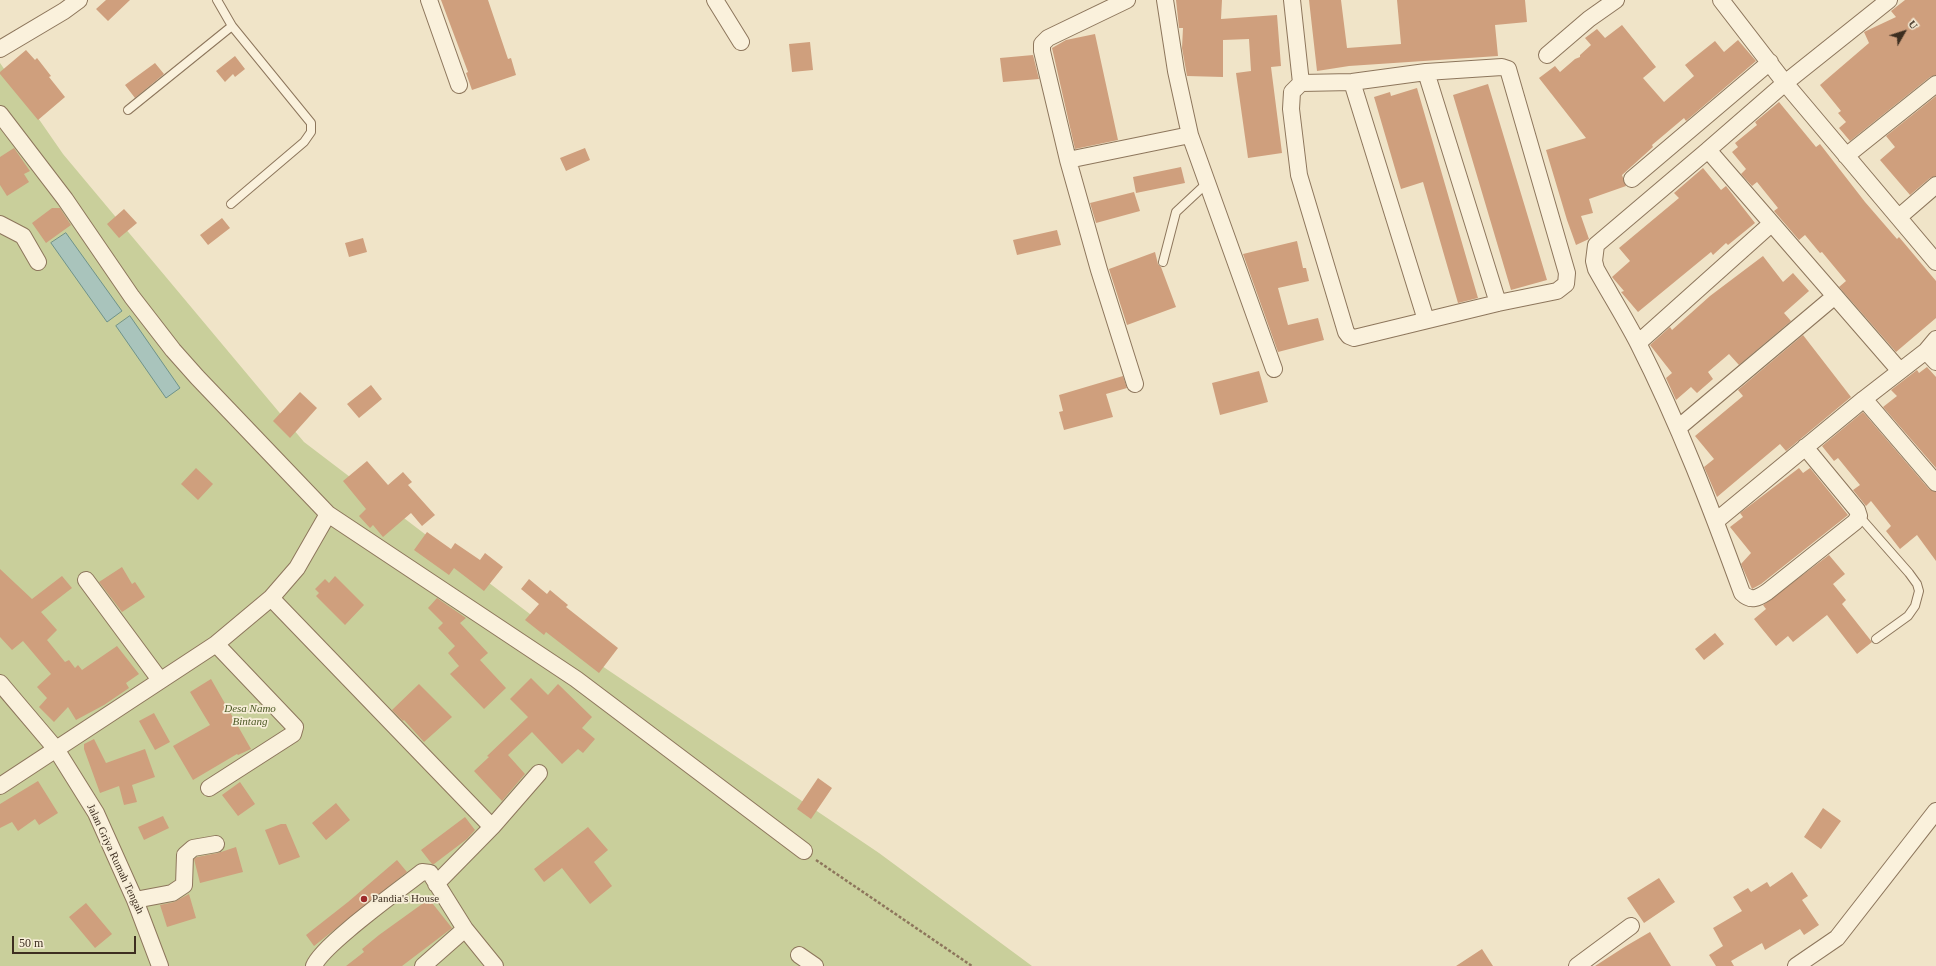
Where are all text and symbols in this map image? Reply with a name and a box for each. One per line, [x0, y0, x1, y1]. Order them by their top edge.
north arrow [1884, 12, 1924, 52]
text: U [1906, 18, 1920, 31]
park label: Desa Namo Bintang [224, 702, 276, 728]
street label: Jalan Griya Rumah Tengah [84, 802, 146, 916]
place label: Pandia's House [372, 892, 439, 906]
marker: Pandia's House [359, 894, 369, 904]
scale bar [14, 928, 138, 954]
text: 50 m [19, 936, 43, 950]

